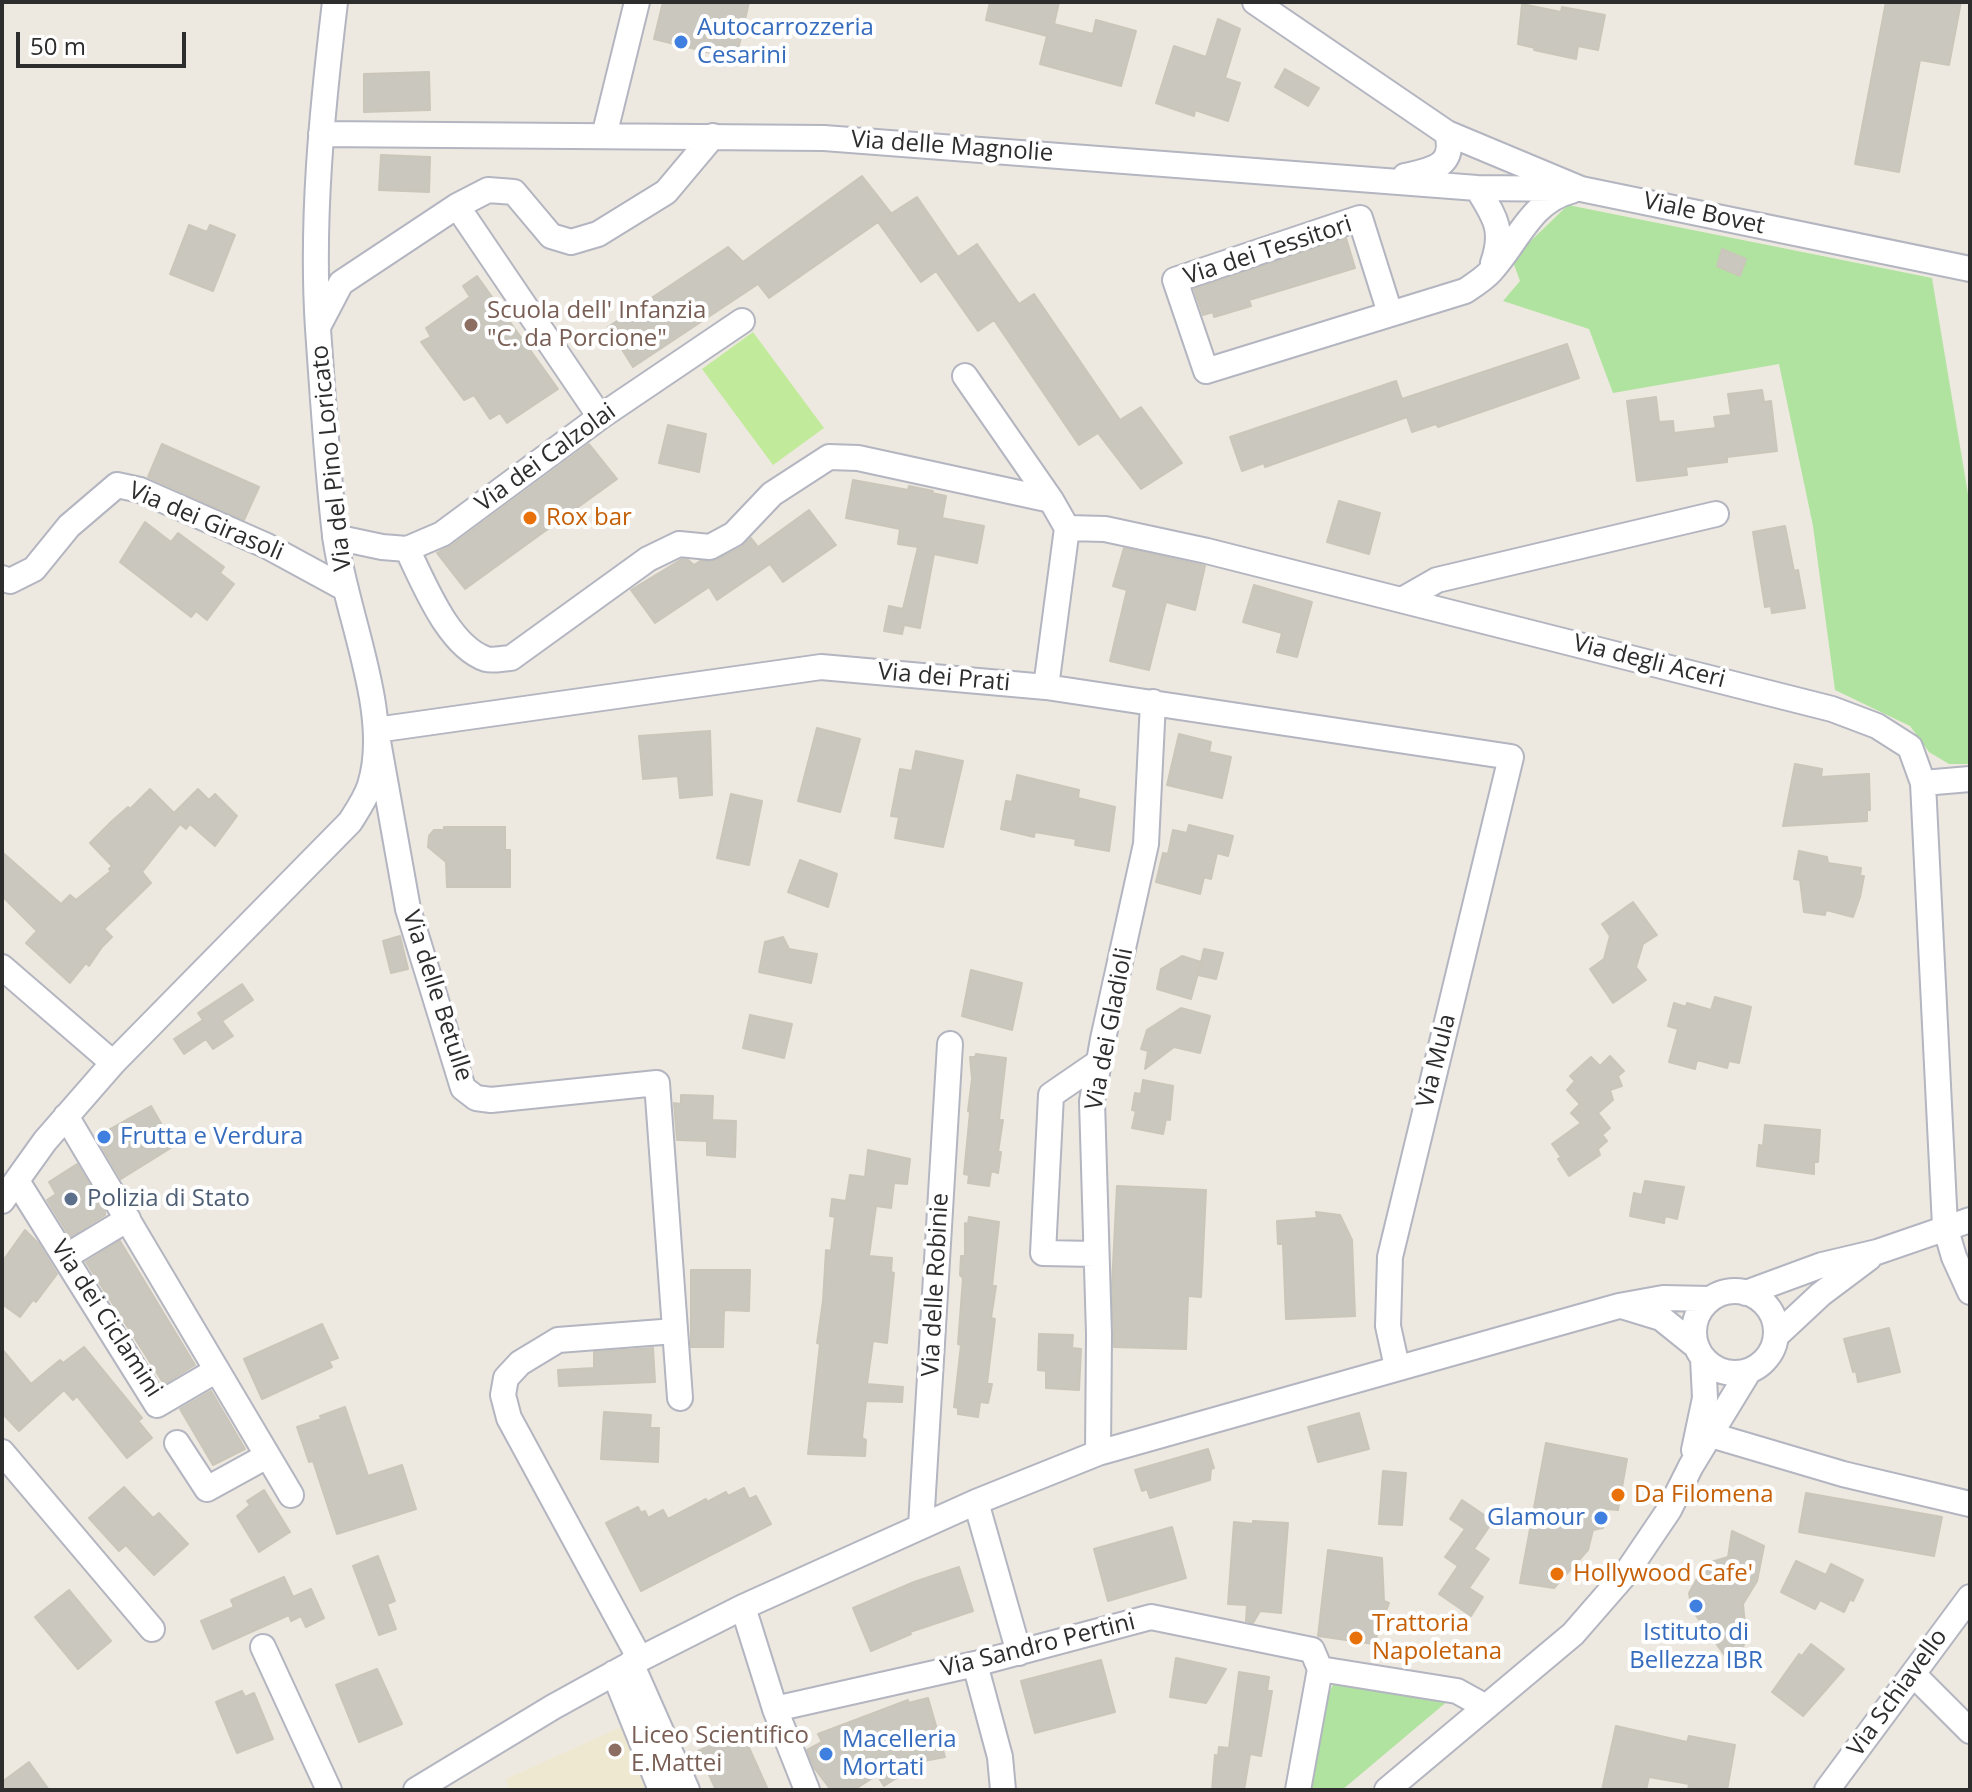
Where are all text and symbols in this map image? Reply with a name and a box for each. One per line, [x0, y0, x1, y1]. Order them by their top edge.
place label: Autocarrozzeria Cesarini [697, 14, 874, 70]
scale bar [20, 16, 190, 66]
text: 50 m [30, 29, 86, 62]
marker: Autocarrozzeria Cesarini [672, 33, 690, 51]
street label: Via delle Magnolie [850, 126, 1054, 168]
street label: Viale Bovet [1641, 187, 1767, 241]
street label: Via dei Tessitori [1180, 210, 1356, 292]
place label: Scuola dell' Infanzia "C. da Porcione" [487, 297, 706, 353]
marker: Scuola dell' Infanzia "C. da Porcione" [462, 316, 480, 334]
street label: Via del Pino Loricato [306, 344, 358, 572]
street label: Via dei Calzolai [470, 398, 622, 518]
street label: Via dei Girasoli [124, 477, 288, 567]
place label: Rox bar [546, 504, 632, 532]
marker: Rox bar [521, 509, 539, 527]
street label: Via degli Aceri [1570, 629, 1728, 695]
street label: Via dei Prati [877, 658, 1011, 698]
street label: Via delle Betulle [396, 907, 478, 1085]
street label: Via dei Gladioli [1080, 945, 1140, 1113]
street label: Via Mula [1411, 1011, 1463, 1111]
place label: Frutta e Verdura [120, 1123, 303, 1151]
marker: Frutta e Verdura [95, 1128, 113, 1146]
place label: Polizia di Stato [87, 1185, 250, 1213]
marker: Polizia di Stato [62, 1190, 80, 1208]
street label: Via delle Robinie [917, 1192, 955, 1378]
street label: Via dei Ciclamini [44, 1235, 168, 1403]
place label: Da Filomena [1634, 1481, 1774, 1509]
marker: Da Filomena [1609, 1486, 1627, 1504]
place label: Glamour [1487, 1504, 1585, 1532]
marker: Glamour [1592, 1509, 1610, 1527]
place label: Hollywood Cafe' [1573, 1560, 1753, 1588]
marker: Hollywood Cafe' [1548, 1565, 1566, 1583]
marker: Istituto di Bellezza IBR [1687, 1597, 1705, 1615]
street label: Via Sandro Pertini [938, 1608, 1138, 1684]
place label: Trattoria Napoletana [1372, 1610, 1502, 1666]
place label: Istituto di Bellezza IBR [1629, 1619, 1763, 1675]
street label: Via Schiavello [1842, 1624, 1954, 1762]
marker: Trattoria Napoletana [1347, 1629, 1365, 1647]
place label: Liceo Scientifico E.Mattei [631, 1722, 809, 1778]
place label: Macelleria Mortati [842, 1726, 957, 1782]
marker: Liceo Scientifico E.Mattei [606, 1741, 624, 1759]
marker: Macelleria Mortati [817, 1745, 835, 1763]

